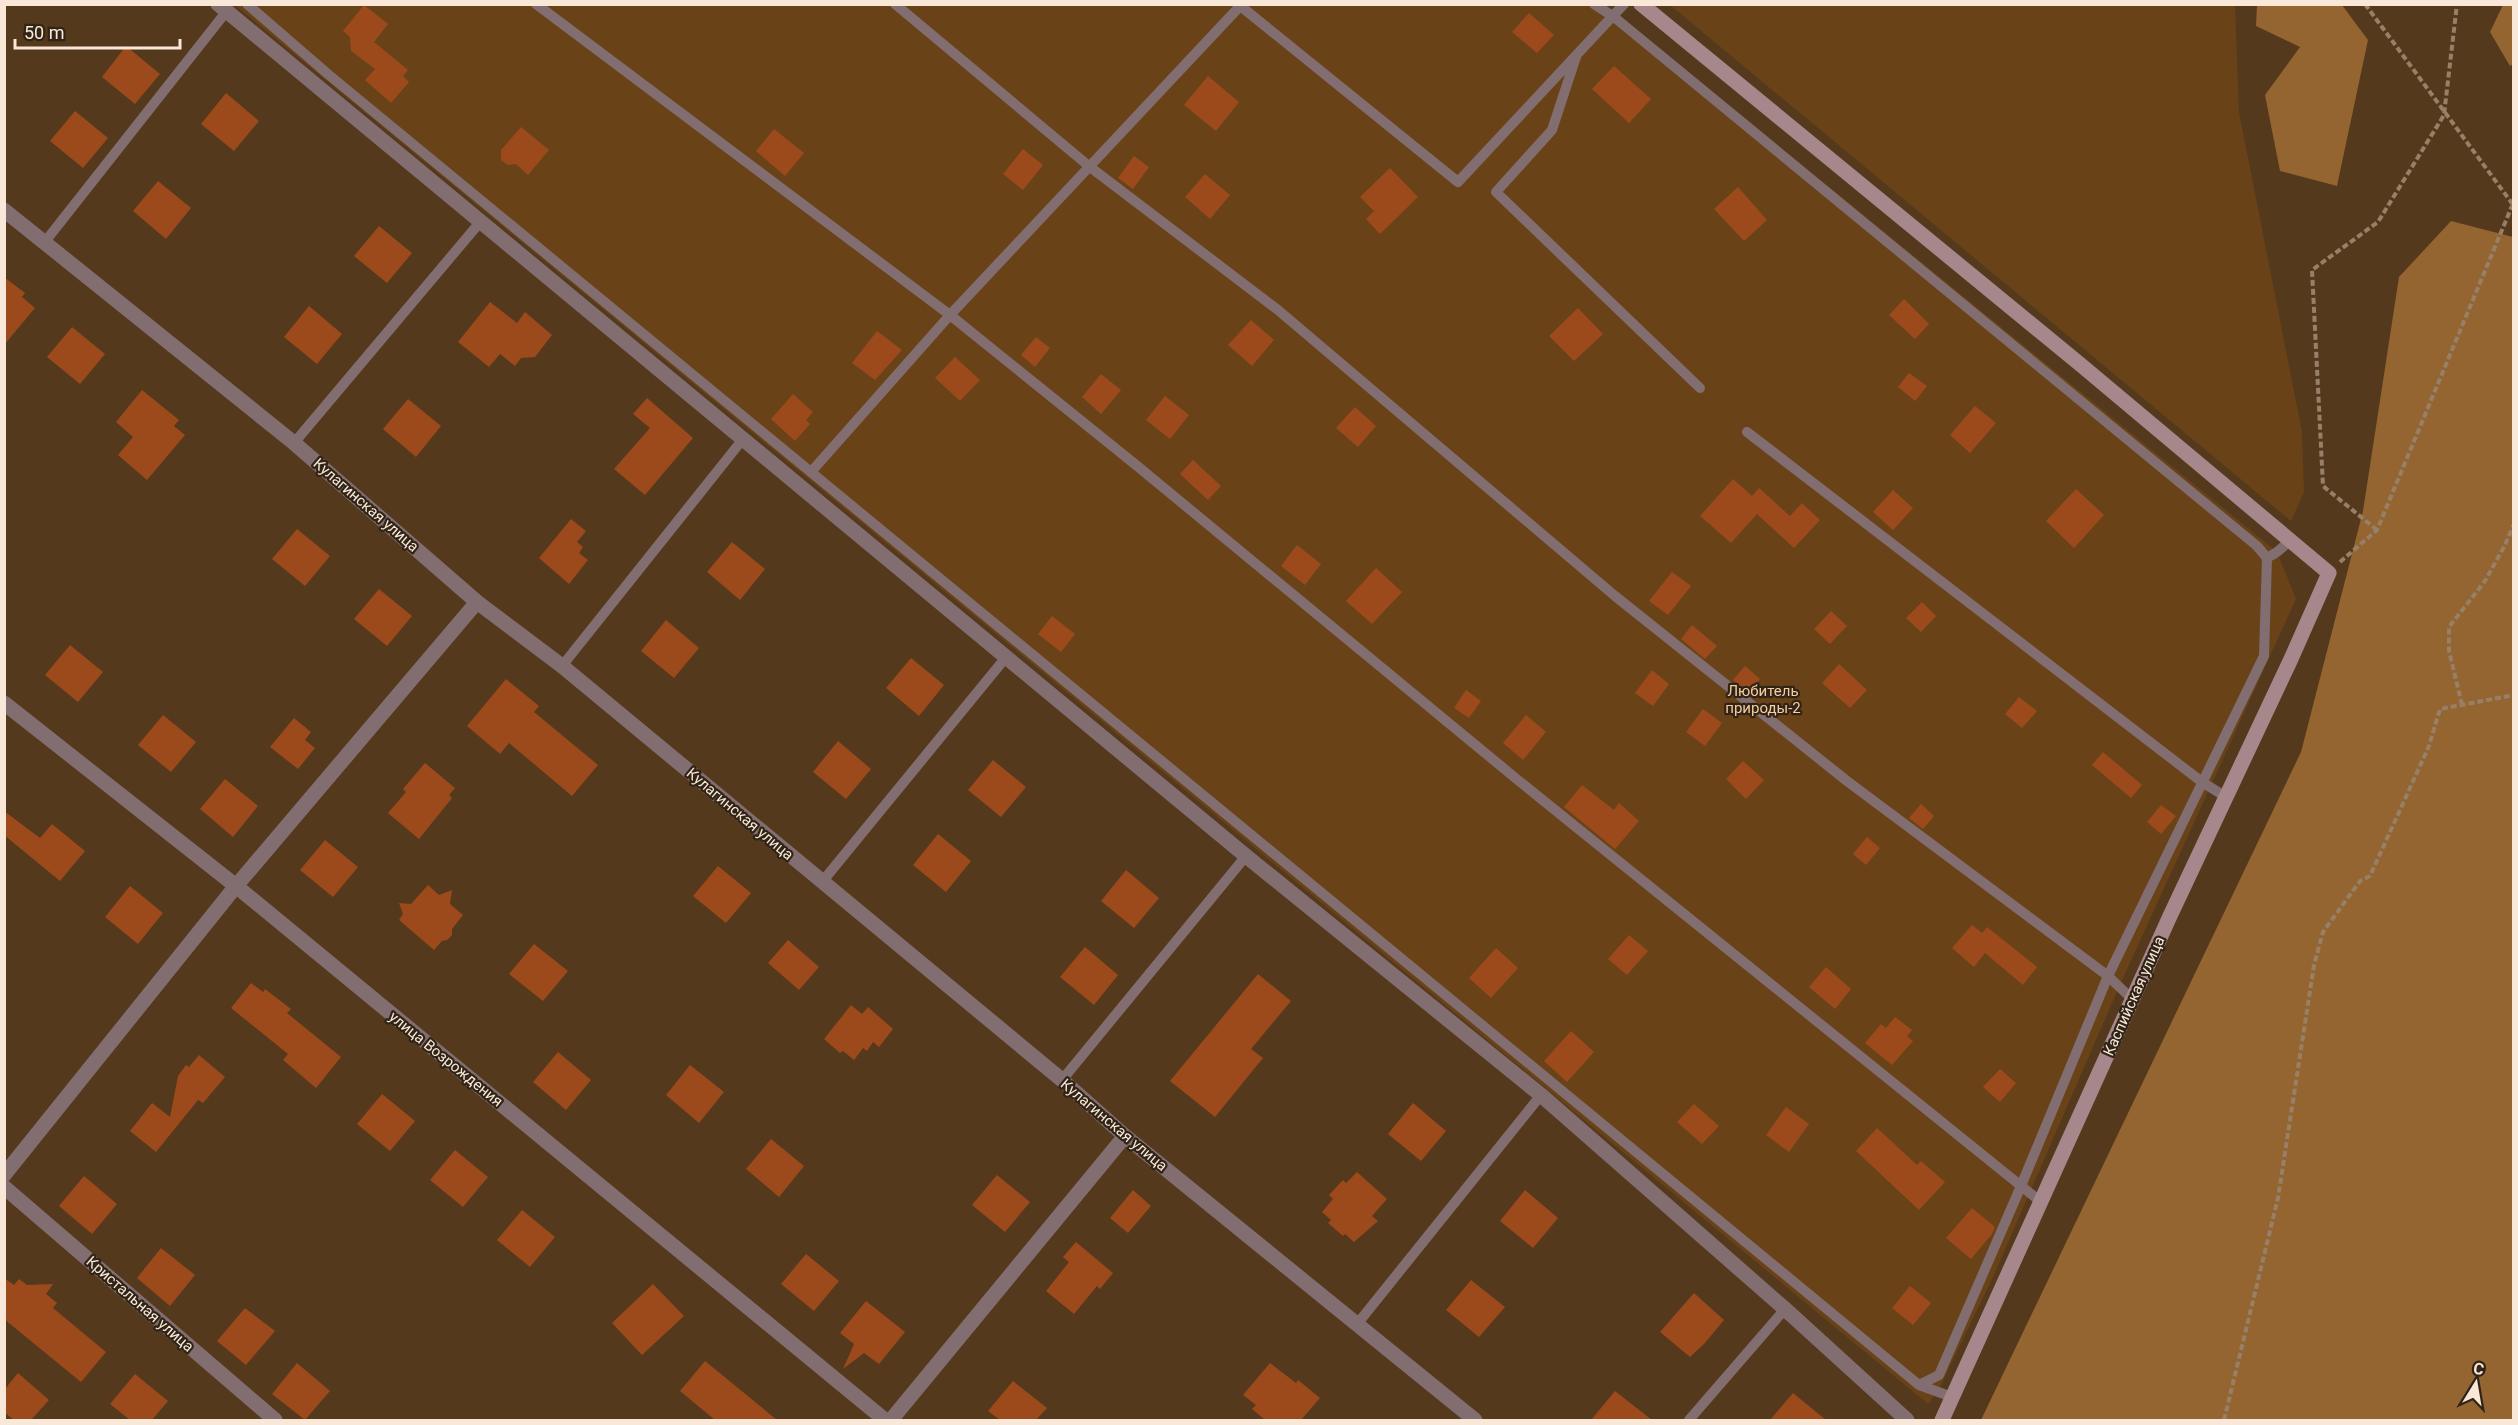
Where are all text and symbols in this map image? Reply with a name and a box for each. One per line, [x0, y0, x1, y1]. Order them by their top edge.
scale bar [15, 12, 180, 50]
text: 50 m [24, 22, 64, 43]
street label: Кулагинская улица [310, 454, 422, 556]
park label: Любитель природы-2 [1725, 682, 1801, 717]
street label: Кулагинская улица [683, 764, 797, 864]
street label: Каспийская улица [2100, 933, 2168, 1059]
street label: улица Возрождения [385, 1008, 507, 1110]
street label: Кулагинская улица [1057, 1075, 1171, 1175]
street label: Кристальная улица [83, 1252, 197, 1356]
north arrow [2446, 1353, 2506, 1413]
text: С [2472, 1358, 2486, 1379]

